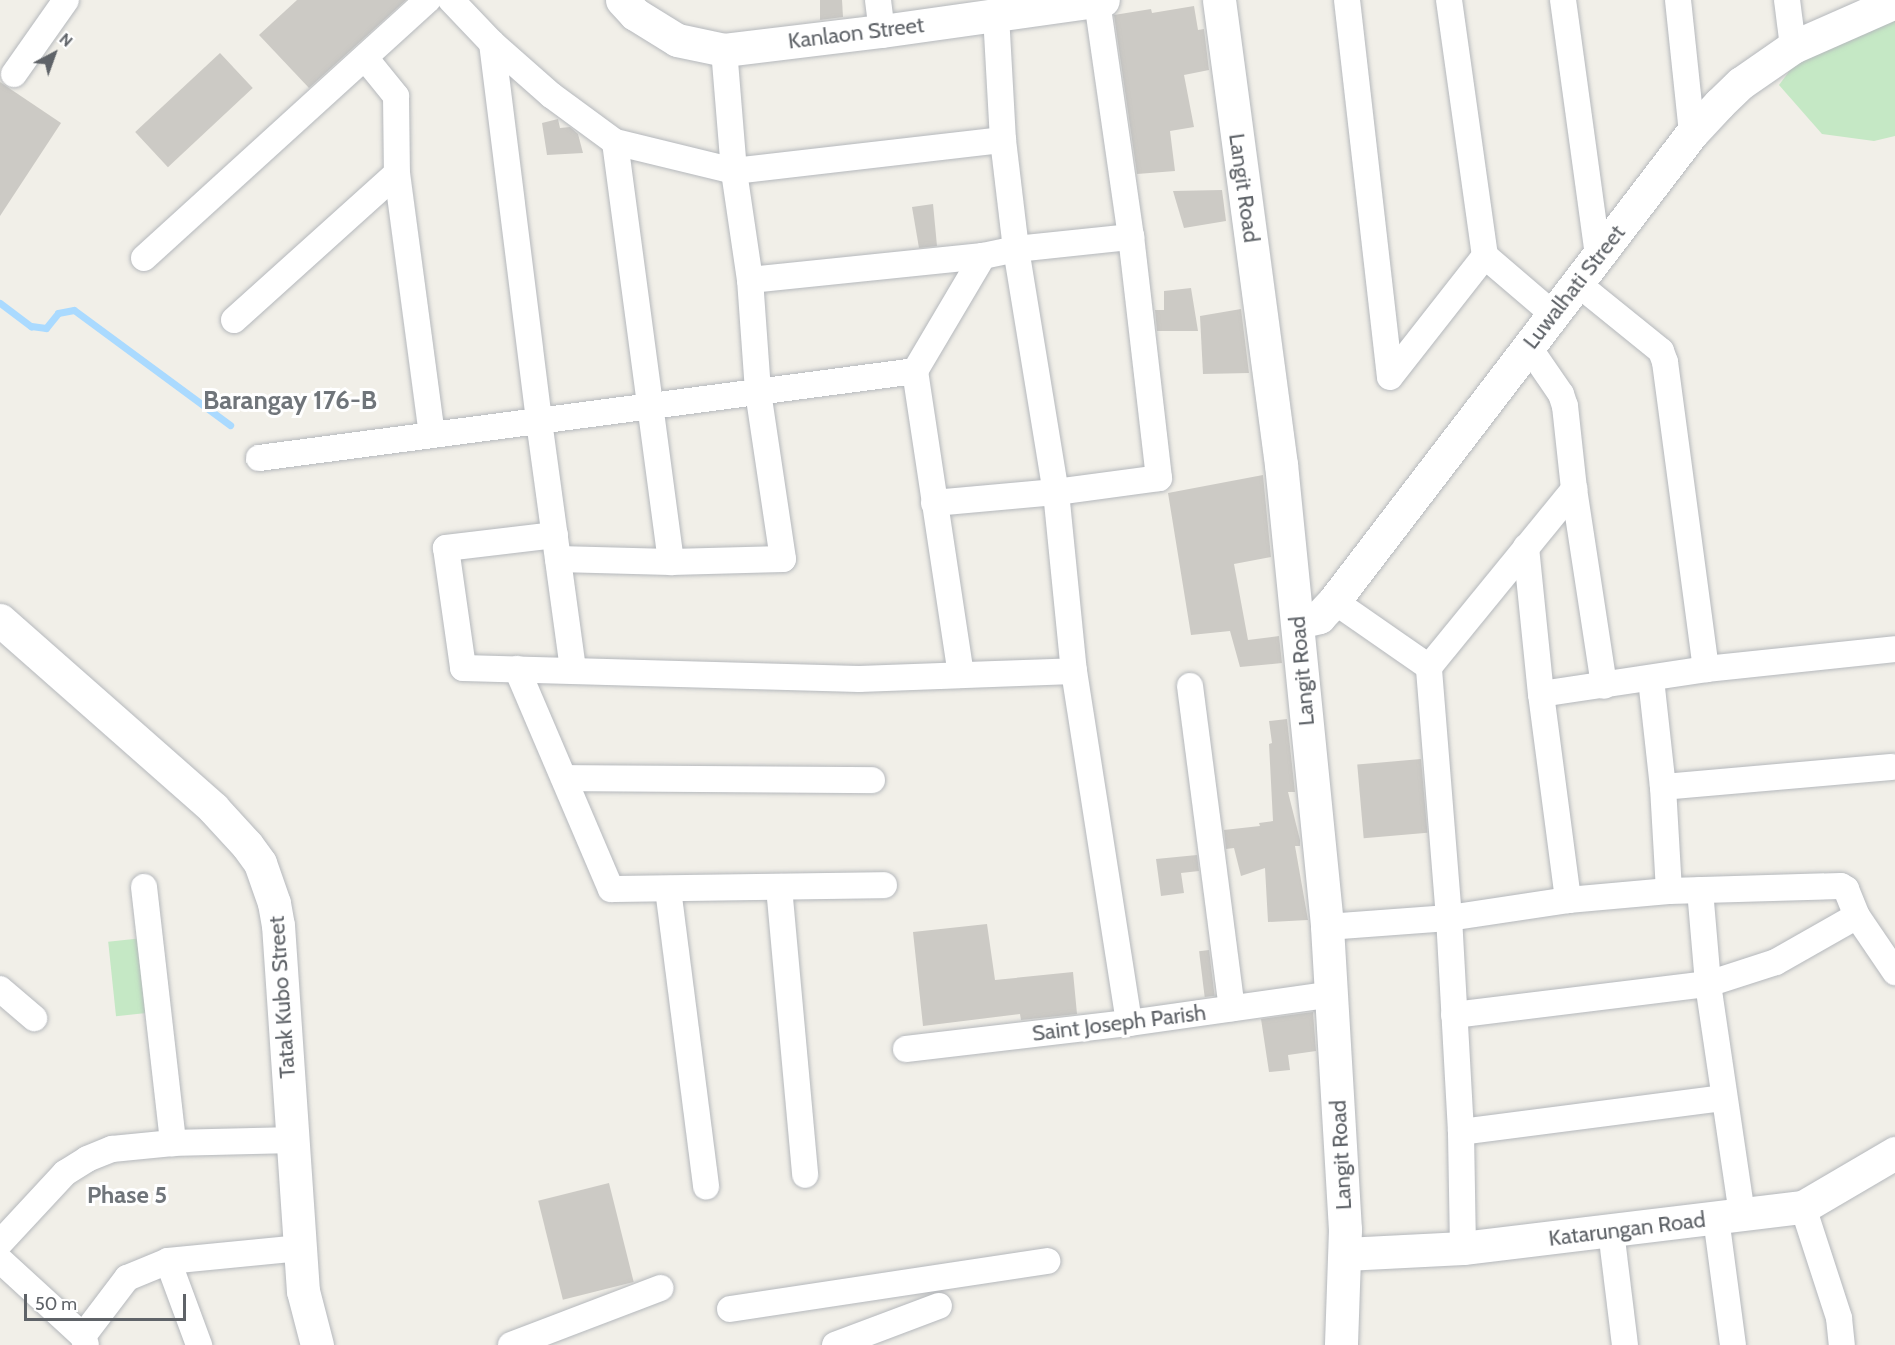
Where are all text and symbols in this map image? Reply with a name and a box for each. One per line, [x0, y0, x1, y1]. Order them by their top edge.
street label: Kanlaon Street [786, 12, 926, 54]
north arrow [24, 24, 84, 84]
text: N [56, 29, 77, 51]
street label: Langit Road [1223, 132, 1265, 244]
street label: Luwalhati Street [1517, 220, 1631, 354]
district label: Barangay 176-B [203, 385, 377, 417]
street label: Langit Road [1284, 615, 1320, 727]
street label: Tatak Kubo Street [263, 915, 301, 1079]
street label: Saint Joseph Parish [1031, 999, 1207, 1047]
street label: Langit Road [1325, 1099, 1357, 1211]
district label: Phase 5 [87, 1181, 167, 1209]
street label: Katarungan Road [1547, 1206, 1707, 1252]
scale bar [27, 1282, 189, 1320]
text: 50 m [35, 1293, 77, 1315]

